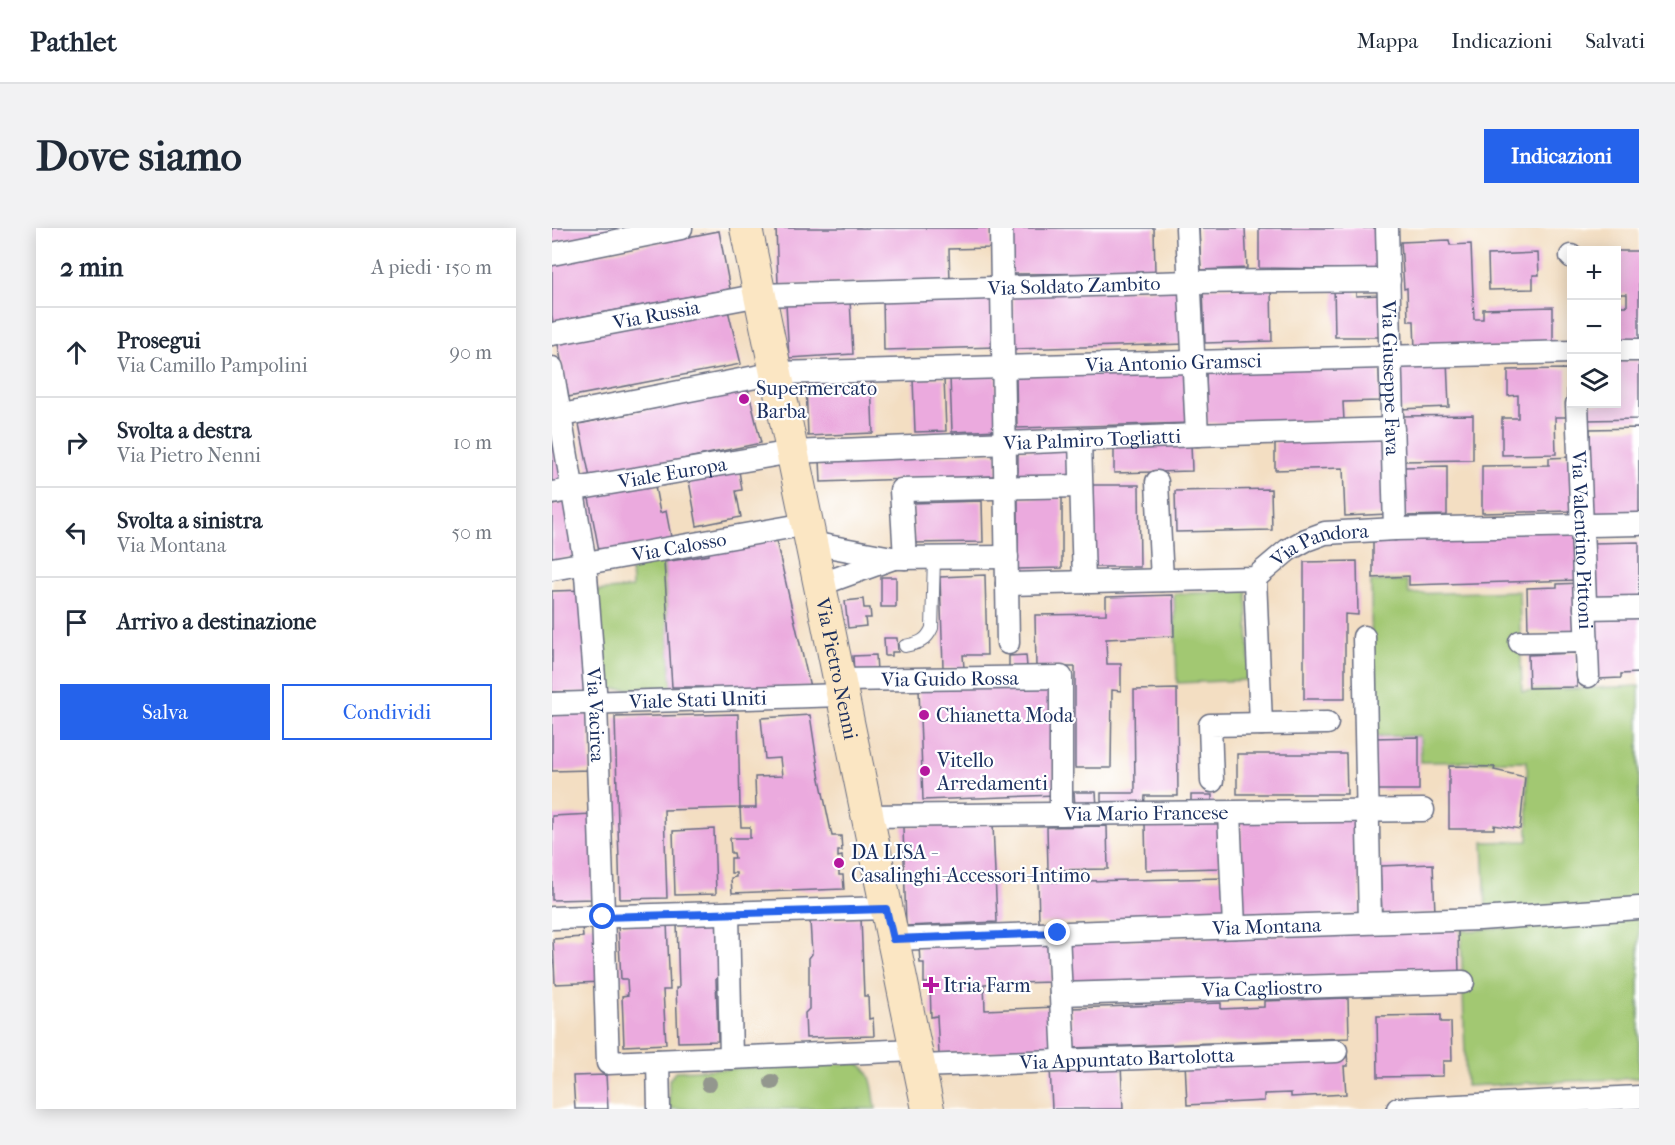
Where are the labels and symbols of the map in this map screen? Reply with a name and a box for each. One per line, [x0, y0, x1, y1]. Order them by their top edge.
street label: Via Soldato Zambito [987, 272, 1161, 300]
street label: Via Russia [610, 295, 702, 335]
street label: Via Giuseppe Fava [1377, 299, 1404, 457]
street label: Via Antonio Gramsci [1084, 349, 1262, 377]
place label: Supermercato Barba [756, 377, 877, 423]
marker: Supermercato Barba [737, 392, 751, 406]
street label: Via Palmiro Togliatti [1002, 425, 1182, 455]
street label: Via Valentino Pittoni [1567, 449, 1597, 630]
street label: Viale Europa [615, 452, 729, 494]
street label: Via Pandora [1265, 519, 1370, 572]
street label: Via Calosso [629, 527, 728, 567]
street label: Via Pietro Nenni [811, 595, 862, 742]
street label: Via Vacirca [581, 666, 609, 763]
street label: Via Guido Rossa [880, 667, 1020, 691]
street label: Viale Stati Uniti [628, 686, 767, 714]
place label: Chianetta Moda [936, 704, 1074, 727]
marker: Chianetta Moda [917, 708, 931, 722]
place label: Vitello Arredamenti [936, 749, 1048, 795]
marker: Vitello Arredamenti [918, 764, 932, 778]
street label: Via Mario Francese [1062, 801, 1229, 826]
place label: DA LISA - Casalinghi-Accessori-Intimo [851, 841, 1090, 887]
marker: DA LISA - Casalinghi-Accessori-Intimo [832, 856, 846, 870]
route start [589, 903, 615, 929]
street label: Via Montana [1211, 913, 1323, 940]
route end [1044, 919, 1070, 945]
place label: Itria Farm [943, 974, 1031, 997]
street label: Via Cagliostro [1200, 975, 1322, 1002]
marker: Itria Farm [924, 978, 938, 992]
street label: Via Appuntato Bartolotta [1018, 1044, 1235, 1074]

